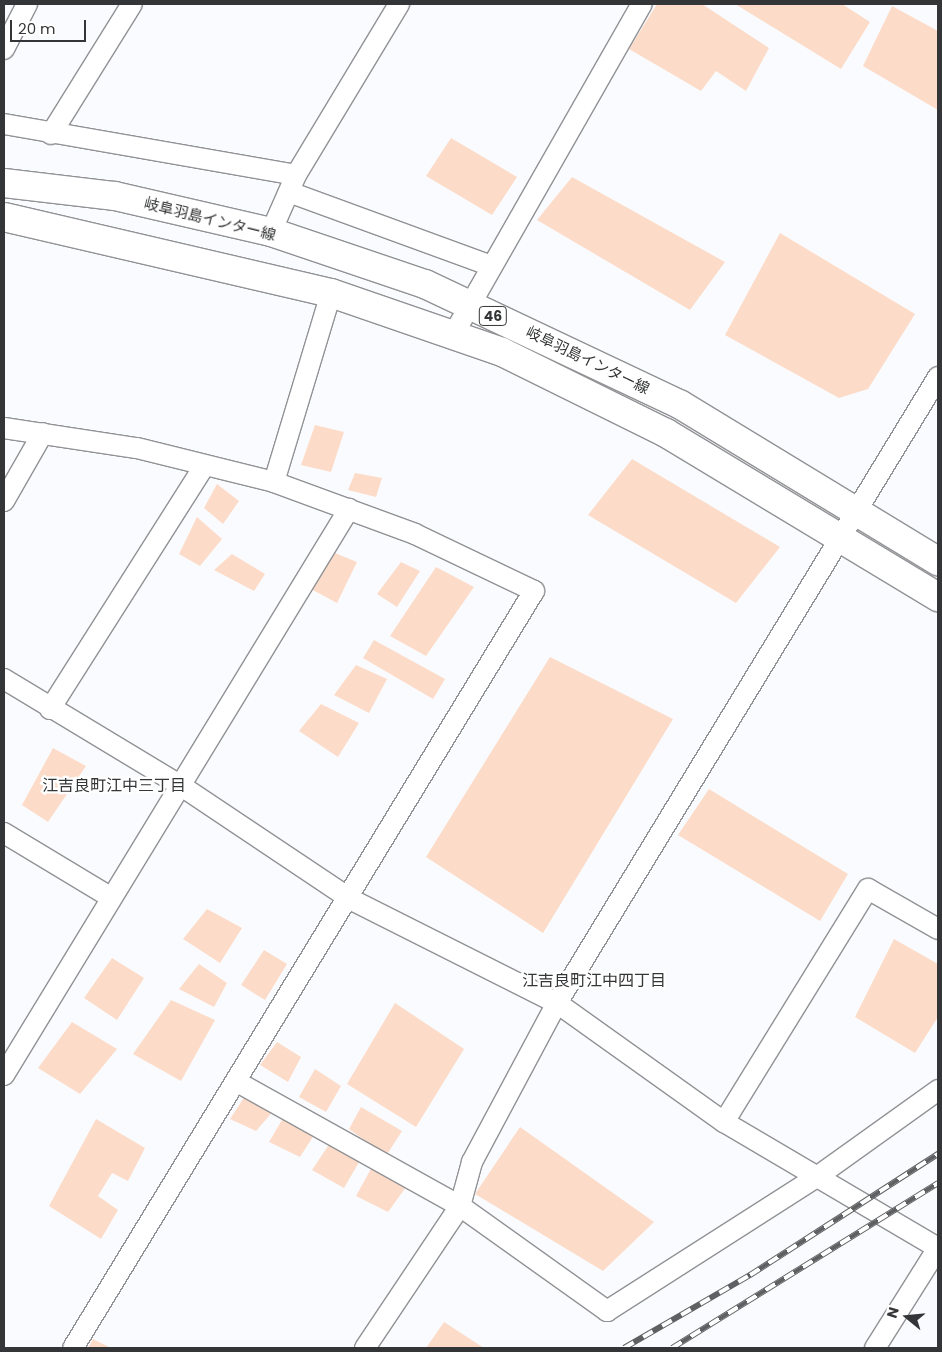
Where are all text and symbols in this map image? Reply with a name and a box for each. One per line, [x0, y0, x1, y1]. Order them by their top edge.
scale bar [12, 10, 89, 42]
text: 20 m [18, 18, 56, 39]
street label: 岐阜羽島インター線 [142, 194, 278, 244]
road number: 46 [478, 304, 508, 328]
street label: 岐阜羽島インター線 [523, 322, 653, 398]
district label: 江吉良町江中三丁目 [42, 776, 186, 796]
district label: 江吉良町江中四丁目 [522, 971, 666, 991]
north arrow [882, 1292, 932, 1342]
text: N [882, 1305, 904, 1321]

